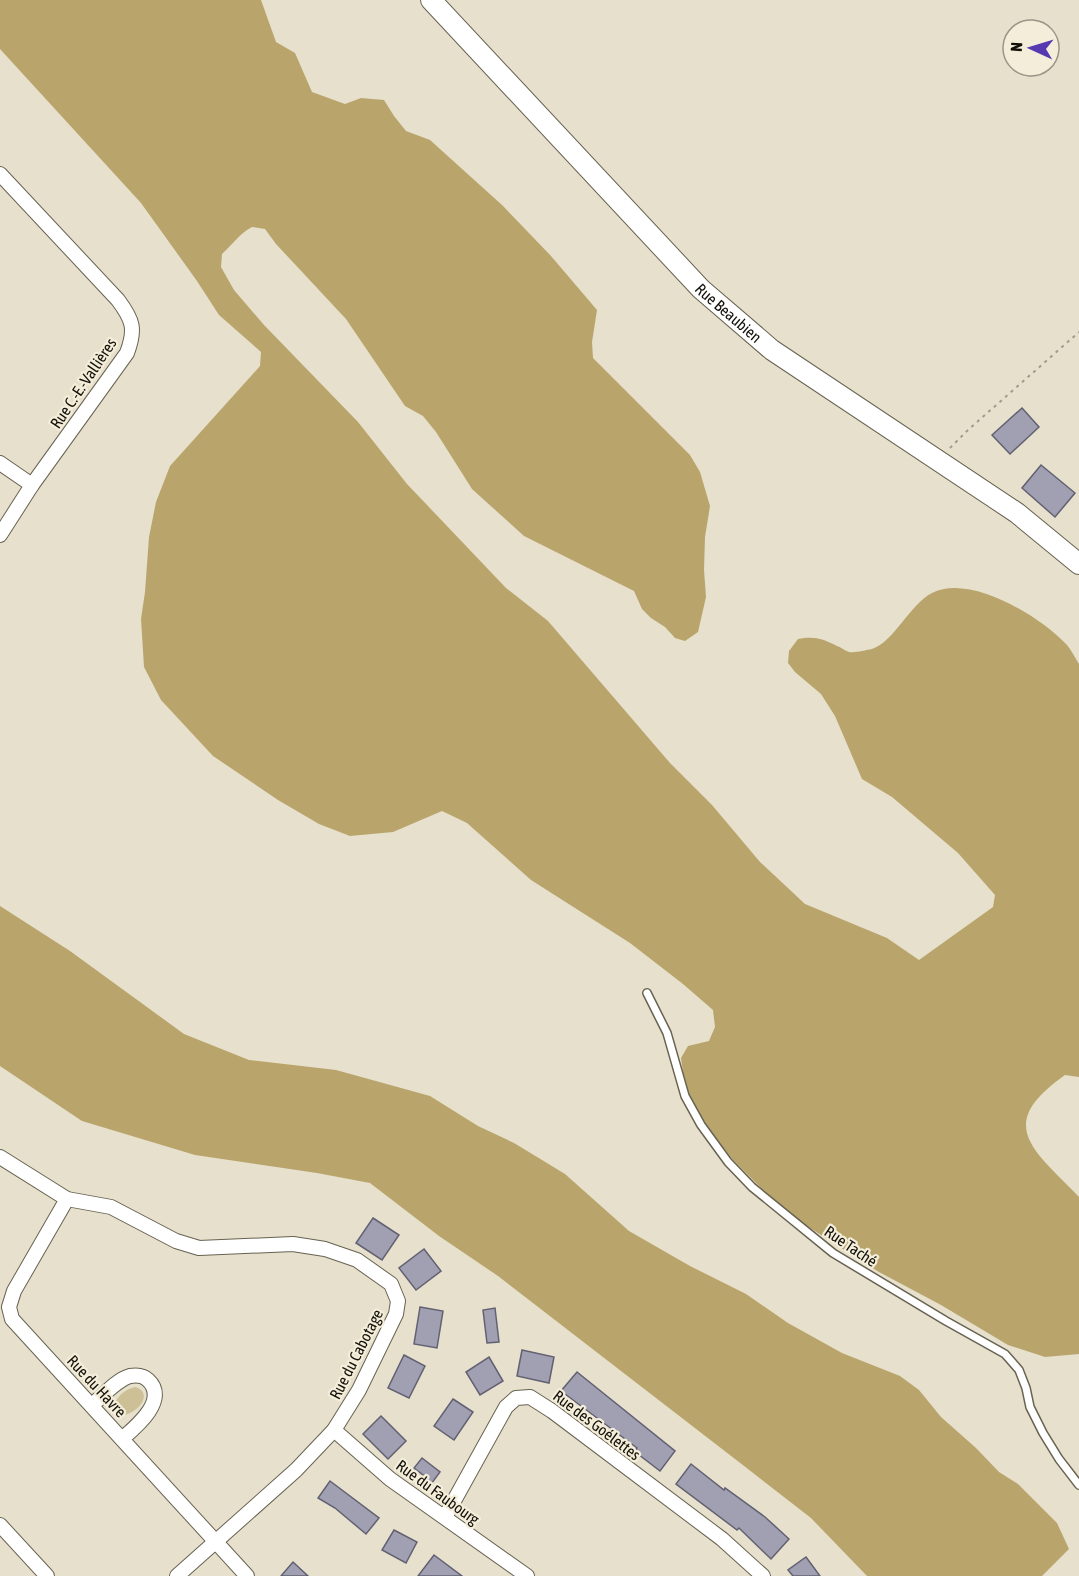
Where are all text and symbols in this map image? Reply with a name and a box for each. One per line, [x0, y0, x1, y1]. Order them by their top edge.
north arrow [1001, 18, 1061, 78]
text: N [1007, 42, 1025, 52]
street label: Rue Beaubien [691, 280, 765, 346]
street label: Rue C.-E.-Vallières [46, 334, 120, 431]
street label: Rue Taché [821, 1222, 881, 1270]
street label: Rue du Cabotage [326, 1306, 387, 1402]
street label: Rue du Havre [64, 1351, 130, 1421]
street label: Rue des Goélettes [550, 1386, 644, 1464]
street label: Rue du Faubourg [393, 1456, 483, 1529]

